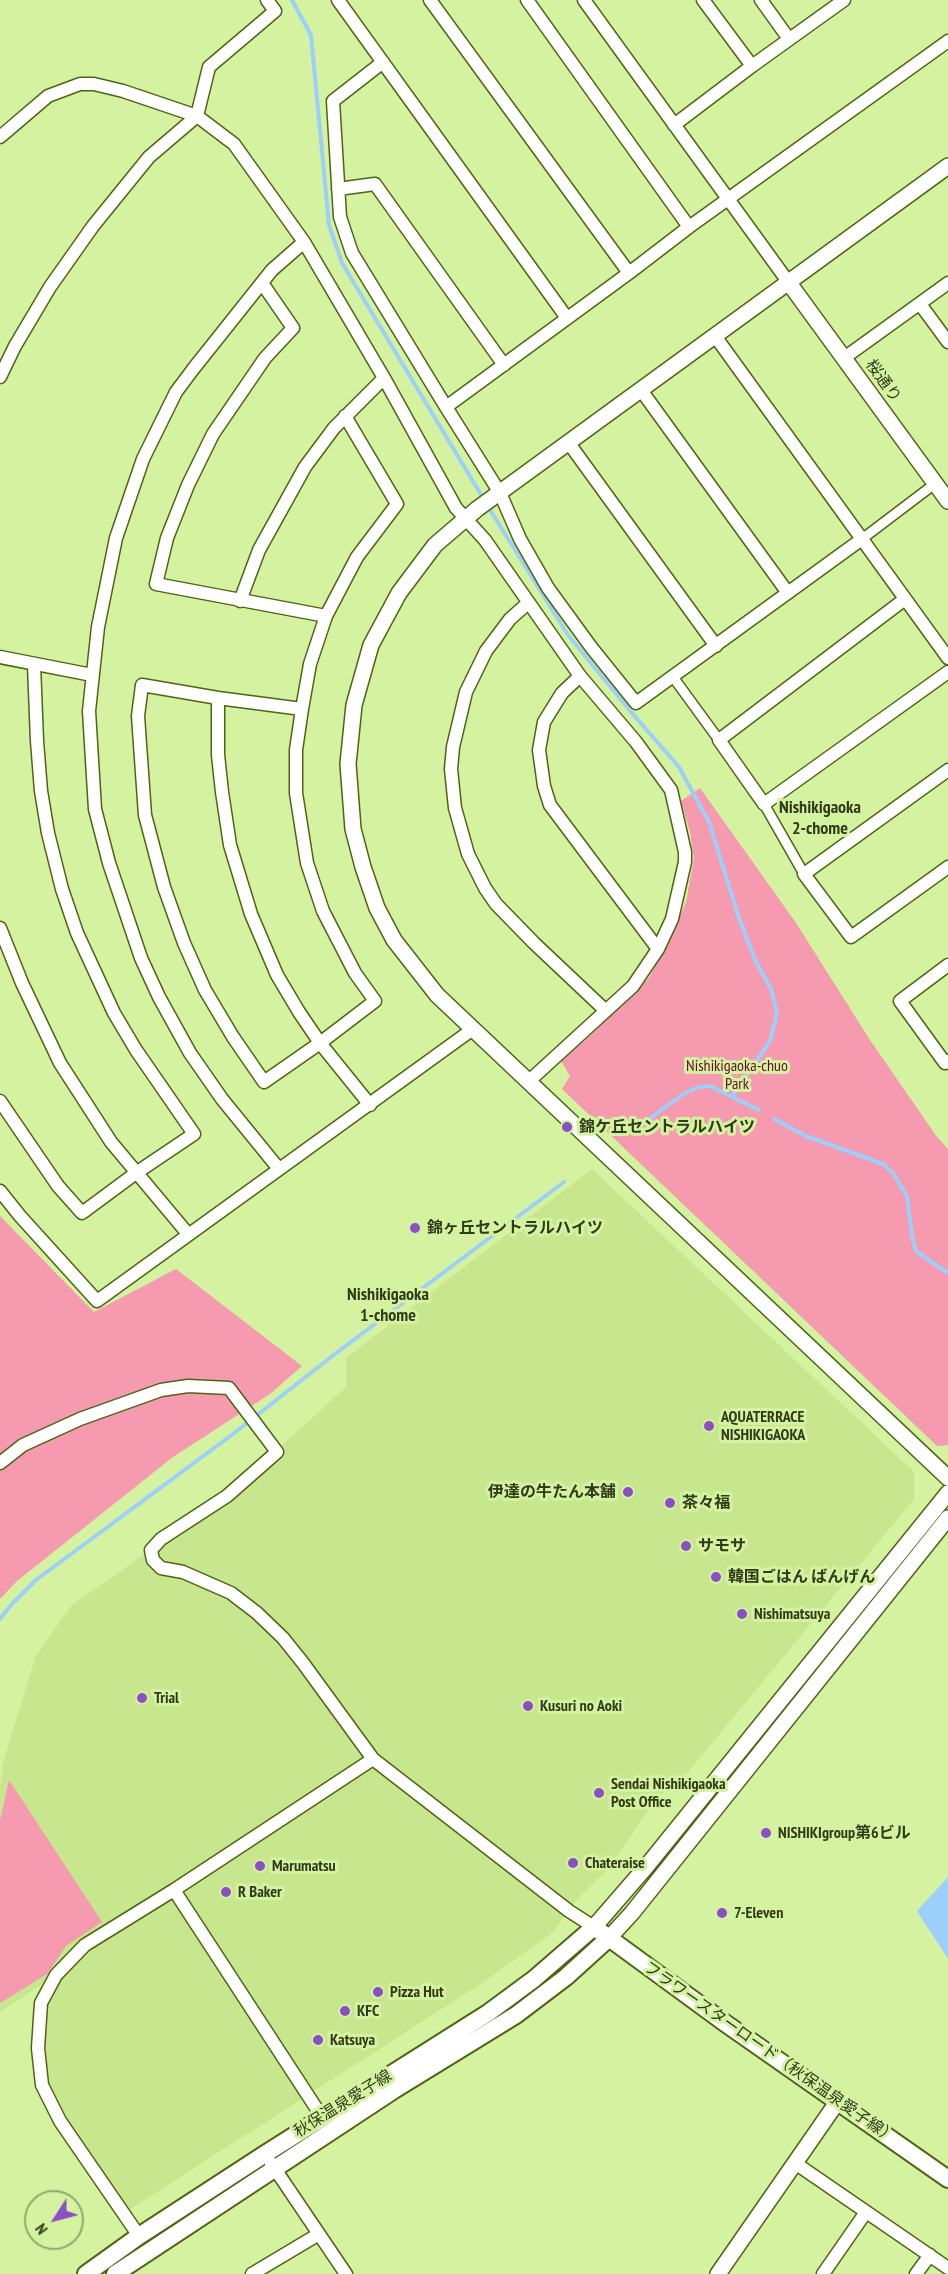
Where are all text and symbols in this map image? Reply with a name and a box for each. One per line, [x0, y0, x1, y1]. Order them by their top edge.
street label: 桜通り [861, 356, 905, 406]
district label: Nishikigaoka 2-chome [779, 797, 861, 840]
park label: Nishikigaoka-chuo Park [686, 1056, 788, 1094]
place label: 錦ケ丘セントラルハイツ [579, 1117, 755, 1137]
marker: 錦ケ丘セントラルハイツ [560, 1120, 574, 1134]
place label: 錦ヶ丘セントラルハイツ [427, 1218, 603, 1238]
marker: 錦ヶ丘セントラルハイツ [408, 1221, 422, 1235]
district label: Nishikigaoka 1-chome [347, 1284, 429, 1326]
place label: AQUATERRACE NISHIKIGAOKA [721, 1407, 805, 1445]
marker: AQUATERRACE NISHIKIGAOKA [702, 1419, 716, 1433]
place label: 伊達の牛たん本舗 [488, 1482, 616, 1502]
marker: 伊達の牛たん本舗 [621, 1485, 635, 1499]
place label: 茶々福 [682, 1493, 730, 1513]
marker: 茶々福 [663, 1496, 677, 1510]
place label: サモサ [698, 1536, 746, 1556]
marker: サモサ [679, 1539, 693, 1553]
place label: 韓国ごはん ばんげん [728, 1567, 875, 1587]
marker: 韓国ごはん ばんげん [709, 1570, 723, 1584]
place label: Nishimatsuya [754, 1604, 830, 1624]
marker: Nishimatsuya [735, 1607, 749, 1621]
place label: Trial [154, 1688, 179, 1708]
marker: Trial [135, 1691, 149, 1705]
place label: Kusuri no Aoki [540, 1696, 622, 1716]
marker: Kusuri no Aoki [521, 1699, 535, 1713]
place label: Sendai Nishikigaoka Post Office [611, 1774, 725, 1812]
marker: Sendai Nishikigaoka Post Office [592, 1786, 606, 1800]
place label: NISHIKIgroup第6ビル [778, 1823, 911, 1843]
marker: NISHIKIgroup第6ビル [759, 1826, 773, 1840]
place label: Chateraise [585, 1853, 645, 1873]
place label: Marumatsu [272, 1856, 336, 1876]
marker: Chateraise [566, 1856, 580, 1870]
marker: Marumatsu [253, 1859, 267, 1873]
place label: R Baker [238, 1882, 282, 1902]
marker: R Baker [219, 1885, 233, 1899]
place label: 7-Eleven [734, 1903, 783, 1923]
marker: 7-Eleven [715, 1906, 729, 1920]
street label: フラワースターロード（秋保温泉愛子線） [640, 1958, 900, 2148]
place label: Pizza Hut [390, 1982, 444, 2002]
marker: Pizza Hut [371, 1985, 385, 1999]
place label: KFC [357, 2001, 379, 2021]
marker: KFC [338, 2004, 352, 2018]
place label: Katsuya [330, 2030, 375, 2050]
marker: Katsuya [311, 2033, 325, 2047]
street label: 秋保温泉愛子線 [290, 2066, 396, 2142]
north arrow [24, 2190, 84, 2250]
text: N [30, 2220, 52, 2239]

